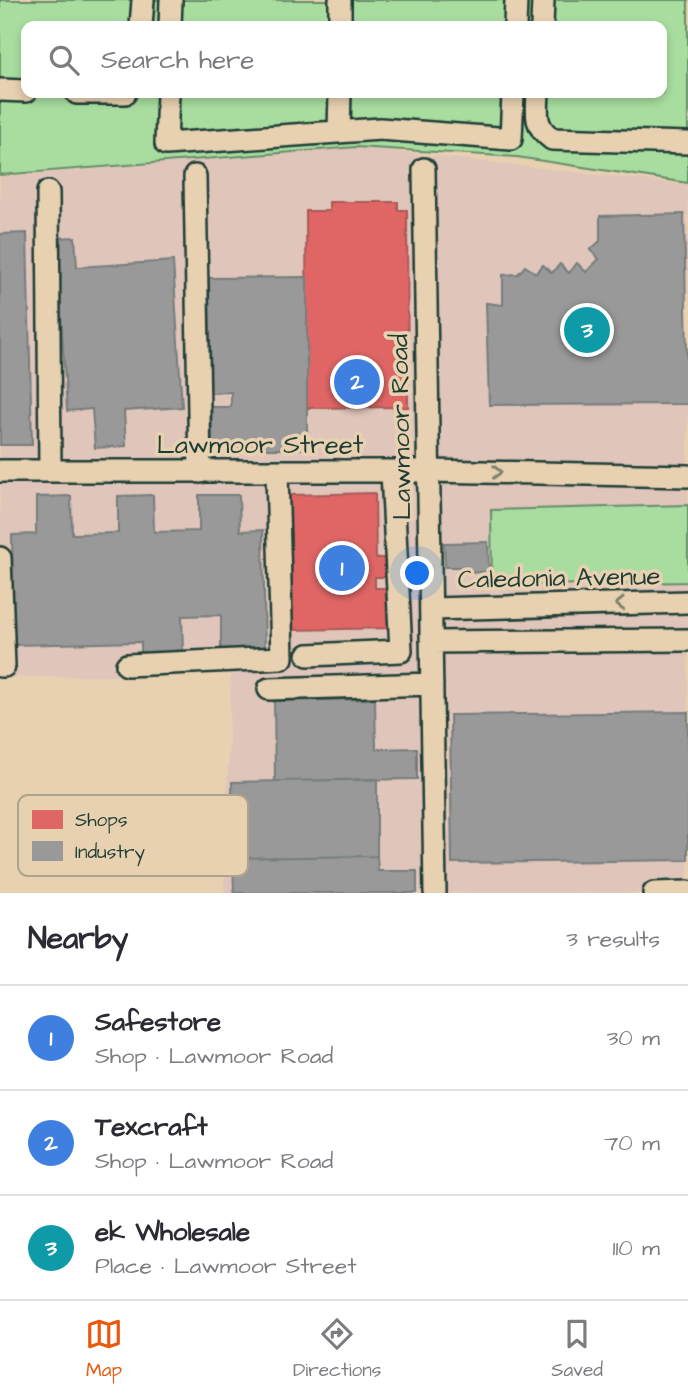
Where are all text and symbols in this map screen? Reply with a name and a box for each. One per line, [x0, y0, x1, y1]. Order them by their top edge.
search box [21, 21, 667, 98]
icon: search [45, 41, 83, 79]
text: Search here [101, 42, 254, 78]
pin: 3 [564, 304, 610, 356]
street label: Lawmoor Road [381, 334, 421, 520]
pin: 2 [334, 356, 380, 408]
street label: Lawmoor Street [157, 427, 364, 463]
one-way arrow [492, 464, 503, 480]
pin: 1 [319, 542, 365, 594]
your location [400, 556, 434, 590]
street label: Caledonia Avenue [457, 558, 661, 598]
one-way arrow [614, 596, 625, 612]
legend [18, 795, 248, 876]
text: Shops [75, 807, 127, 834]
text: Industry [75, 839, 145, 867]
text: Nearby [28, 918, 128, 960]
text: 3 results [566, 923, 660, 955]
text: Safestore [95, 1004, 221, 1040]
text: 1 [50, 1022, 52, 1054]
text: 30 m [607, 1022, 660, 1054]
text: Shop · Lawmoor Road [95, 1040, 333, 1072]
text: Texcraft [95, 1109, 207, 1145]
text: 2 [44, 1127, 58, 1159]
text: 70 m [604, 1127, 660, 1159]
text: Shop · Lawmoor Road [95, 1145, 333, 1177]
text: ek Wholesale [95, 1214, 250, 1250]
text: 3 [45, 1232, 57, 1264]
text: 110 m [612, 1232, 660, 1264]
text: Place · Lawmoor Street [95, 1250, 357, 1282]
tab: Map [85, 1315, 123, 1384]
tab: Directions [293, 1315, 381, 1384]
tab: Saved [551, 1315, 603, 1384]

